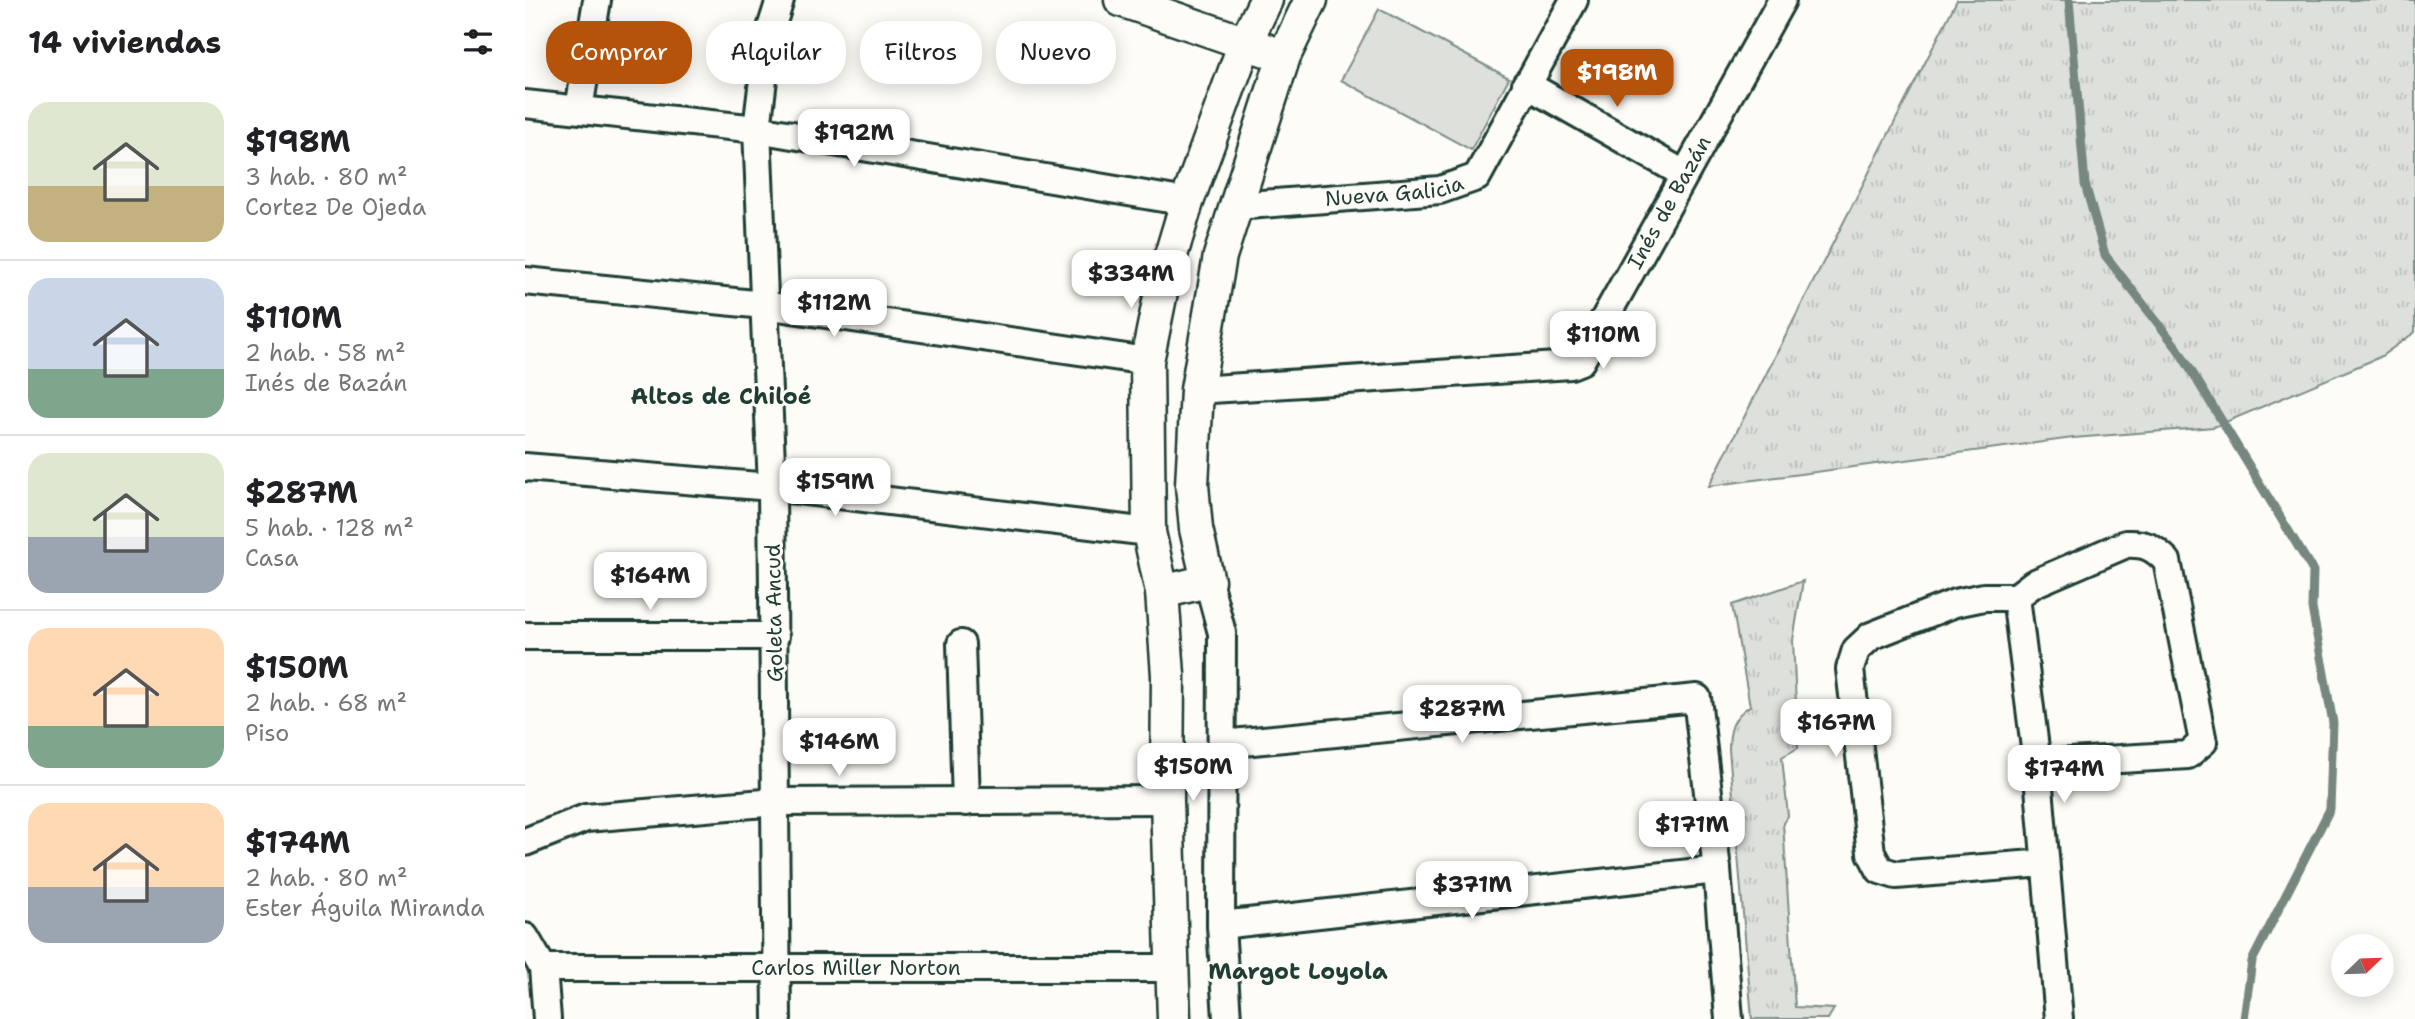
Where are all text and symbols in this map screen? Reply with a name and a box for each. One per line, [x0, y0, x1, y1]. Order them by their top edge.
chip: Comprar [546, 21, 692, 84]
chip: Alquilar [706, 21, 846, 84]
chip: Filtros [860, 21, 982, 84]
chip: Nuevo [996, 21, 1116, 84]
text: 14 viviendas [28, 22, 221, 63]
icon: filters [459, 23, 497, 61]
pin: $198M [1568, 50, 1666, 109]
text: $198M [1577, 57, 1657, 87]
pin: $192M [805, 110, 903, 169]
text: $192M [814, 117, 894, 147]
text: $198M [245, 121, 351, 162]
icon: home [84, 130, 168, 214]
street label: Inés de Bazán [1621, 131, 1718, 274]
text: 3 hab. · 80 m² [245, 162, 408, 192]
street label: Nueva Galicia [1324, 169, 1468, 213]
text: Cortez De Ojeda [245, 192, 426, 222]
pin: $334M [1082, 250, 1180, 310]
text: $334M [1088, 258, 1174, 288]
pin: $112M [785, 280, 883, 339]
text: $112M [797, 287, 871, 317]
text: $110M [245, 297, 342, 338]
icon: home [84, 306, 168, 390]
pin: $110M [1554, 312, 1652, 371]
text: $110M [1566, 319, 1640, 349]
text: 2 hab. · 58 m² [245, 338, 406, 368]
text: Inés de Bazán [245, 368, 407, 398]
district label: Altos de Chiloé [631, 381, 811, 411]
pin: $159M [786, 458, 884, 518]
text: $159M [796, 466, 874, 496]
text: $287M [245, 472, 358, 513]
icon: home [84, 481, 168, 565]
text: 5 hab. · 128 m² [245, 513, 414, 543]
text: Casa [245, 543, 298, 573]
street label: Goleta Ancud [759, 544, 789, 682]
pin: $164M [601, 552, 699, 612]
text: $164M [610, 560, 690, 590]
text: $150M [245, 647, 349, 688]
icon: home [84, 656, 168, 740]
pin: $287M [1413, 686, 1511, 745]
text: 2 hab. · 68 m² [245, 688, 407, 718]
text: $287M [1419, 693, 1505, 723]
pin: $167M [1787, 700, 1885, 759]
text: $167M [1796, 707, 1876, 737]
text: Piso [245, 718, 289, 748]
pin: $146M [790, 718, 888, 778]
text: $146M [799, 726, 879, 756]
pin: $150M [1144, 744, 1242, 803]
pin: $174M [2015, 746, 2113, 805]
text: $150M [1153, 751, 1233, 781]
text: $174M [2024, 753, 2104, 783]
pin: $171M [1643, 802, 1741, 861]
text: $171M [1655, 809, 1729, 839]
text: $174M [245, 822, 350, 863]
icon: home [84, 831, 168, 915]
pin: $371M [1423, 862, 1521, 921]
text: 2 hab. · 80 m² [245, 863, 408, 893]
text: $371M [1432, 869, 1512, 899]
text: Ester Águila Miranda [245, 893, 485, 923]
north arrow [2331, 934, 2394, 998]
map controls [2331, 934, 2394, 997]
street label: Carlos Miller Norton [751, 954, 961, 982]
district label: Margot Loyola [1208, 956, 1388, 986]

